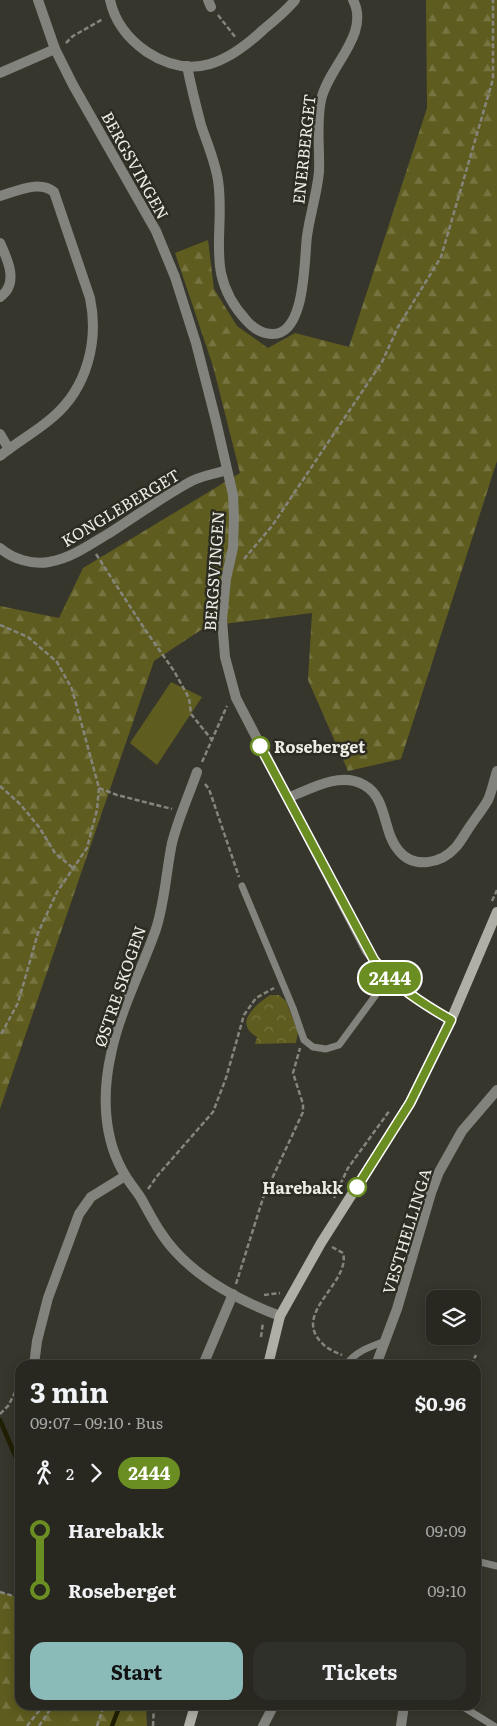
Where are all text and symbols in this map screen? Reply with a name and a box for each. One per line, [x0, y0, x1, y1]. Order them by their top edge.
street label: ENERBERGET [285, 93, 321, 205]
street label: BERGSVINGEN [96, 107, 176, 223]
street label: KONGLEBERGET [56, 462, 184, 552]
street label: BERGSVINGEN [197, 510, 229, 632]
place label: Roseberget [274, 734, 365, 758]
marker: Roseberget [250, 736, 270, 756]
street label: ØSTRE SKOGEN [87, 922, 151, 1050]
line badge: 2444 [355, 962, 425, 994]
text: 2444 [369, 964, 411, 991]
street label: VESTHELLINGA [375, 1165, 437, 1297]
place label: Harebakk [262, 1175, 343, 1199]
marker: Harebakk [347, 1177, 367, 1197]
map controls [426, 1290, 481, 1345]
button: layers [426, 1290, 481, 1345]
text: 3 min [30, 1370, 109, 1412]
text: $0.96 [415, 1389, 466, 1417]
text: 09:07 – 09:10 · Bus [30, 1410, 163, 1434]
icon: walk [30, 1459, 58, 1487]
icon: forward [82, 1459, 110, 1487]
text: 2444 [128, 1459, 170, 1486]
text: 2 [66, 1461, 74, 1485]
text: Harebakk [68, 1516, 164, 1544]
text: 09:09 [425, 1518, 466, 1542]
text: Roseberget [68, 1576, 176, 1604]
text: 09:10 [427, 1578, 466, 1602]
button: Start [30, 1642, 243, 1700]
button: Tickets [253, 1642, 466, 1700]

